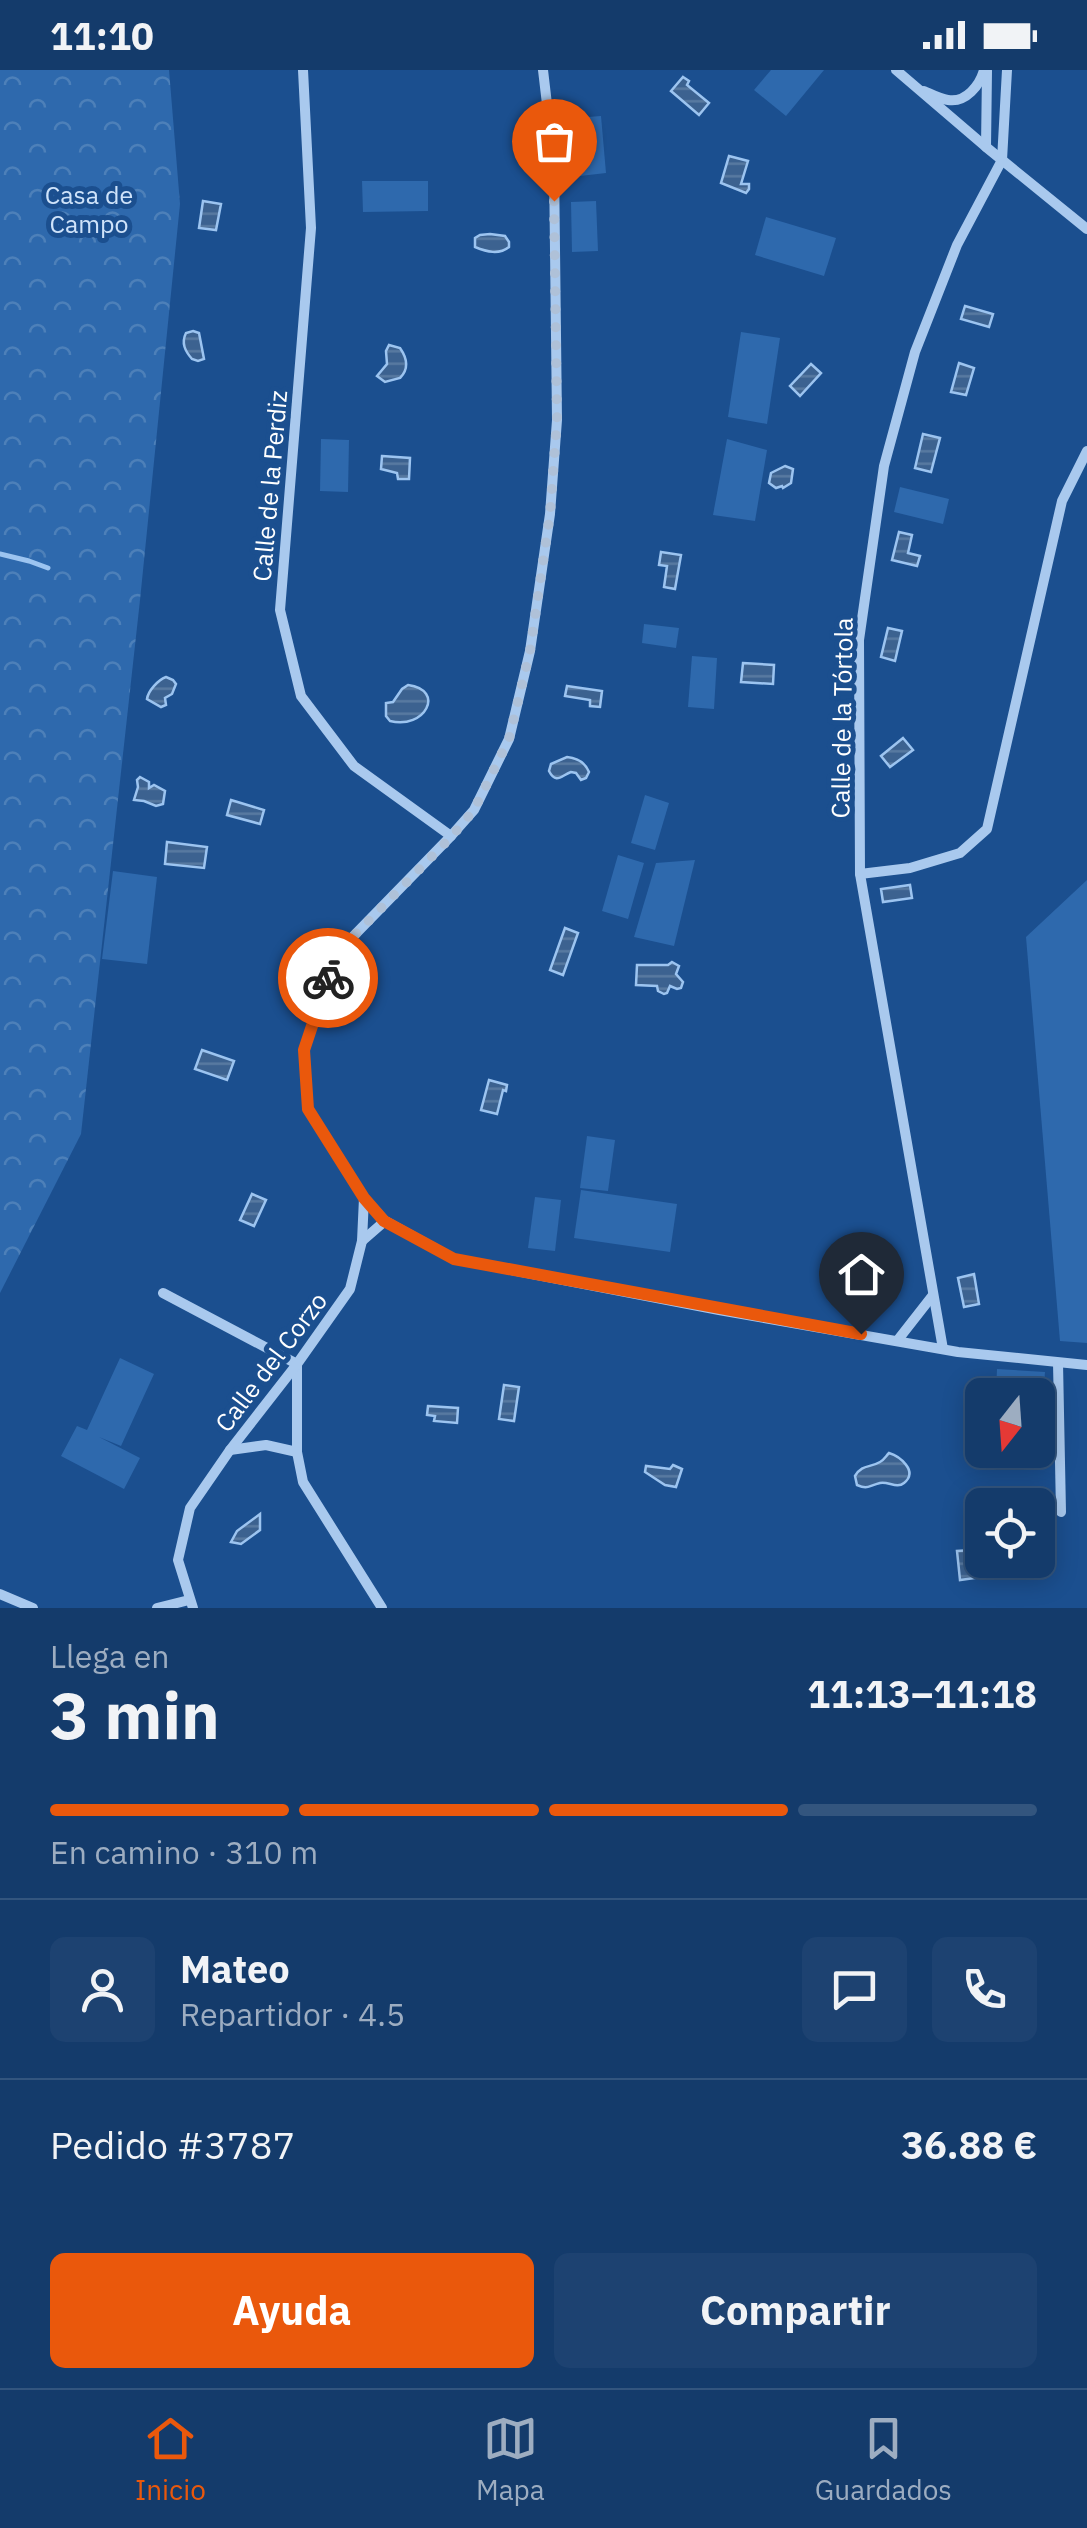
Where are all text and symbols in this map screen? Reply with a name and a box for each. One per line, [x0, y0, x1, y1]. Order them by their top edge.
text: 11:10 [50, 11, 154, 60]
pin [512, 99, 597, 202]
icon: bag [527, 114, 582, 169]
park label: Casa de Campo [45, 178, 133, 240]
street label: Calle de la Perdiz [245, 389, 294, 583]
street label: Calle de la Tórtola [823, 617, 860, 819]
courier [278, 928, 378, 1028]
icon: bike [301, 951, 356, 1006]
pin [819, 1232, 904, 1335]
icon: home [834, 1247, 889, 1302]
street label: Calle del Corzo [207, 1285, 334, 1438]
north arrow [965, 1378, 1055, 1468]
map controls [965, 1378, 1055, 1578]
button: locate [965, 1488, 1055, 1578]
text: Llega en [50, 1635, 170, 1677]
text: 11:13–11:18 [807, 1669, 1037, 1718]
text: 3 min [50, 1672, 220, 1757]
text: En camino · 310 m [50, 1831, 318, 1873]
button: person [50, 1937, 155, 2042]
button: chat [802, 1937, 907, 2042]
button: phone [932, 1937, 1037, 2042]
text: Mateo [180, 1944, 290, 1993]
text: Repartidor · 4.5 [180, 1993, 405, 2035]
text: Pedido #3787 [50, 2120, 295, 2169]
text: 36.88 € [901, 2120, 1037, 2169]
button: Ayuda [50, 2253, 534, 2368]
button: Compartir [554, 2253, 1037, 2368]
tab: Inicio [135, 2411, 206, 2508]
tab: Mapa [476, 2411, 545, 2508]
tab: Guardados [815, 2411, 952, 2508]

